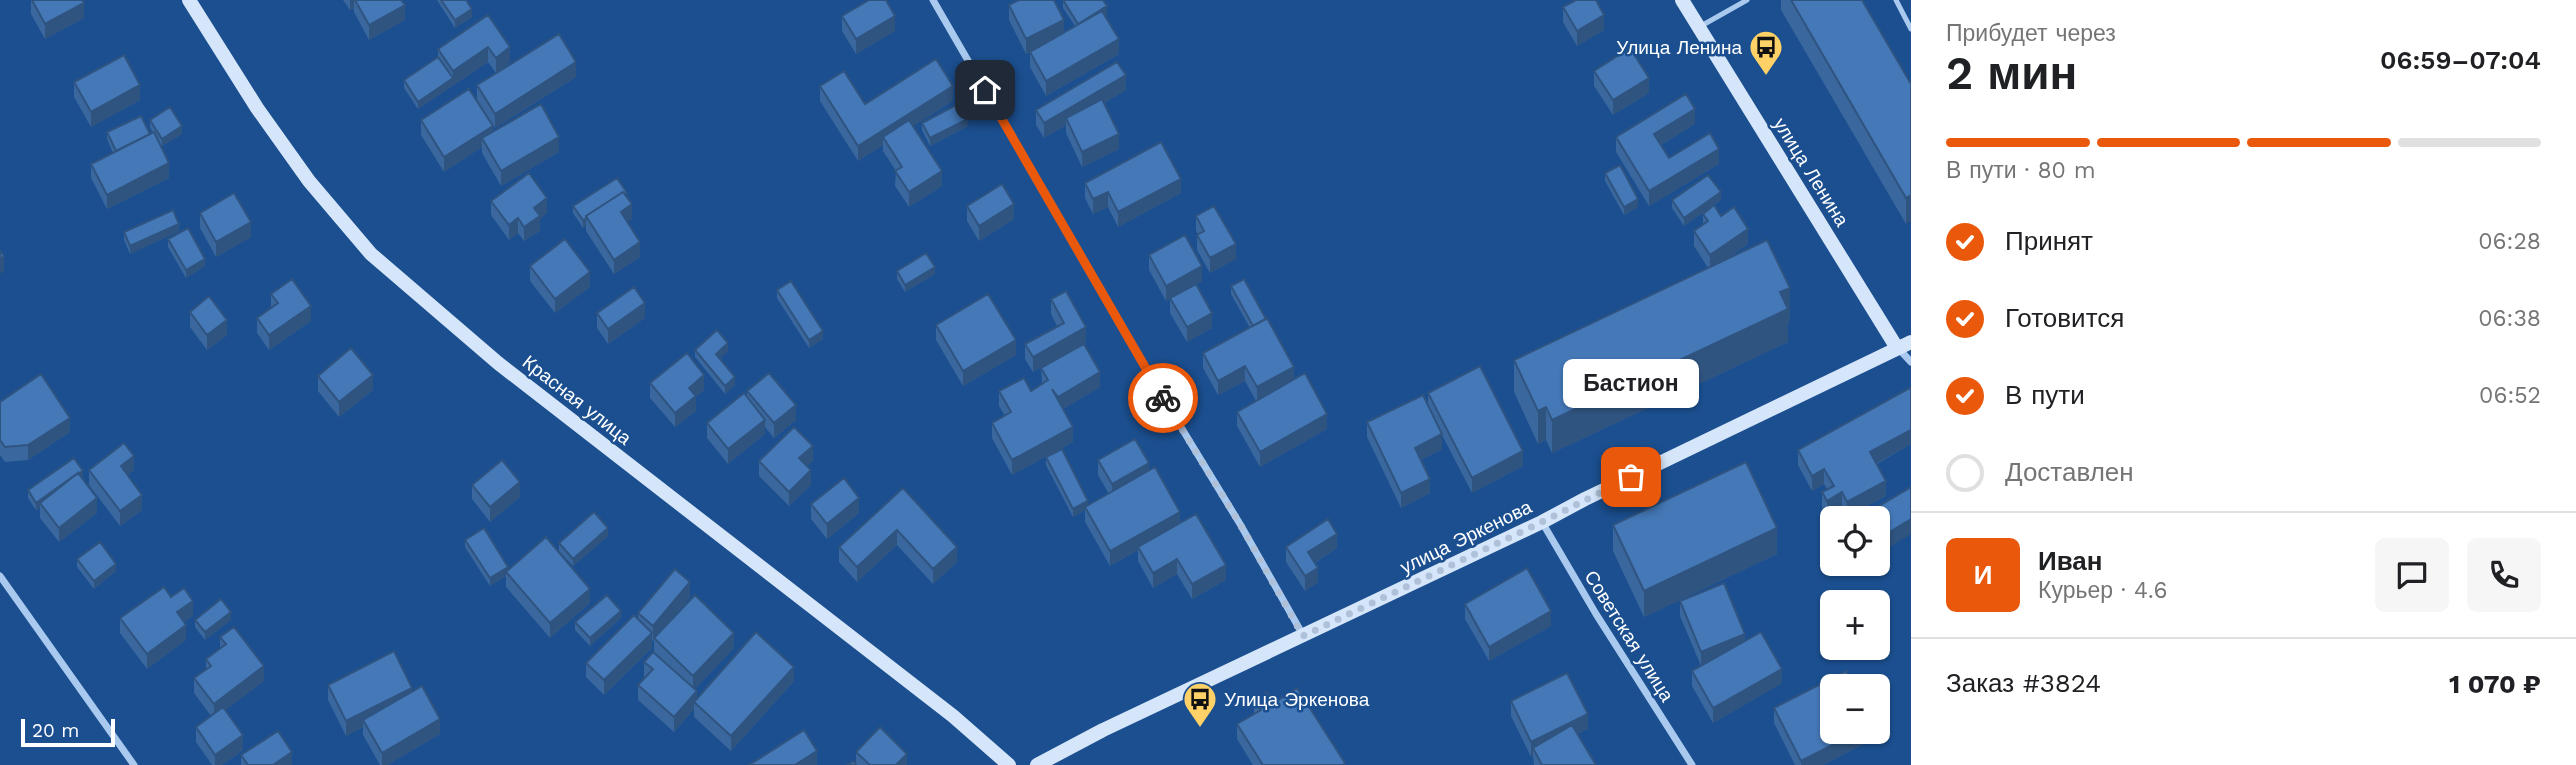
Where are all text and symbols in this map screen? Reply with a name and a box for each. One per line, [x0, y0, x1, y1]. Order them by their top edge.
text: Прибудет через [1946, 20, 2116, 47]
bus stop icon: Улица Ленина [1747, 28, 1785, 77]
place label: Улица Ленина [1616, 36, 1742, 59]
text: 06:59–07:04 [2380, 45, 2541, 75]
text: 2 мин [1946, 46, 2077, 100]
pin [955, 60, 1015, 120]
icon: home [966, 71, 1004, 109]
street label: улица Ленина [1768, 113, 1854, 231]
text: В пути · 80 m [1946, 157, 2096, 184]
icon: check [1946, 223, 1984, 261]
text: Принят [2005, 226, 2093, 256]
text: 06:28 [2478, 228, 2541, 255]
icon: check [1946, 300, 1984, 338]
text: Готовится [2005, 303, 2124, 333]
text: 06:38 [2478, 305, 2541, 332]
street label: Красная улица [518, 350, 636, 450]
callout: Бастион [1563, 358, 1699, 407]
courier [1128, 363, 1198, 433]
text: Бастион [1583, 370, 1679, 397]
icon: check [1946, 377, 1984, 415]
icon: bike [1144, 379, 1182, 417]
text: В пути [2005, 380, 2085, 410]
text: 06:52 [2479, 382, 2541, 409]
pin [1601, 447, 1661, 507]
text: Доставлен [2005, 457, 2134, 487]
icon: bag [1612, 458, 1650, 496]
street label: улица Эркенова [1396, 495, 1536, 579]
map controls [1820, 506, 1890, 744]
button: locate [1820, 506, 1890, 576]
button: chat [2375, 538, 2449, 612]
button: phone [2467, 538, 2541, 612]
text: Иван [2038, 546, 2103, 576]
text: И [1974, 560, 1992, 590]
street label: Советская улица [1579, 566, 1679, 706]
text: Курьер · 4.6 [2038, 577, 2167, 604]
button: + [1820, 590, 1890, 660]
text: Заказ #3824 [1946, 668, 2101, 698]
text: 1 070 ₽ [2449, 669, 2541, 699]
button: − [1820, 674, 1890, 744]
bus stop icon: Улица Эркенова [1181, 680, 1219, 729]
place label: Улица Эркенова [1224, 688, 1370, 711]
scale bar [21, 716, 116, 748]
text: 20 m [32, 719, 79, 742]

